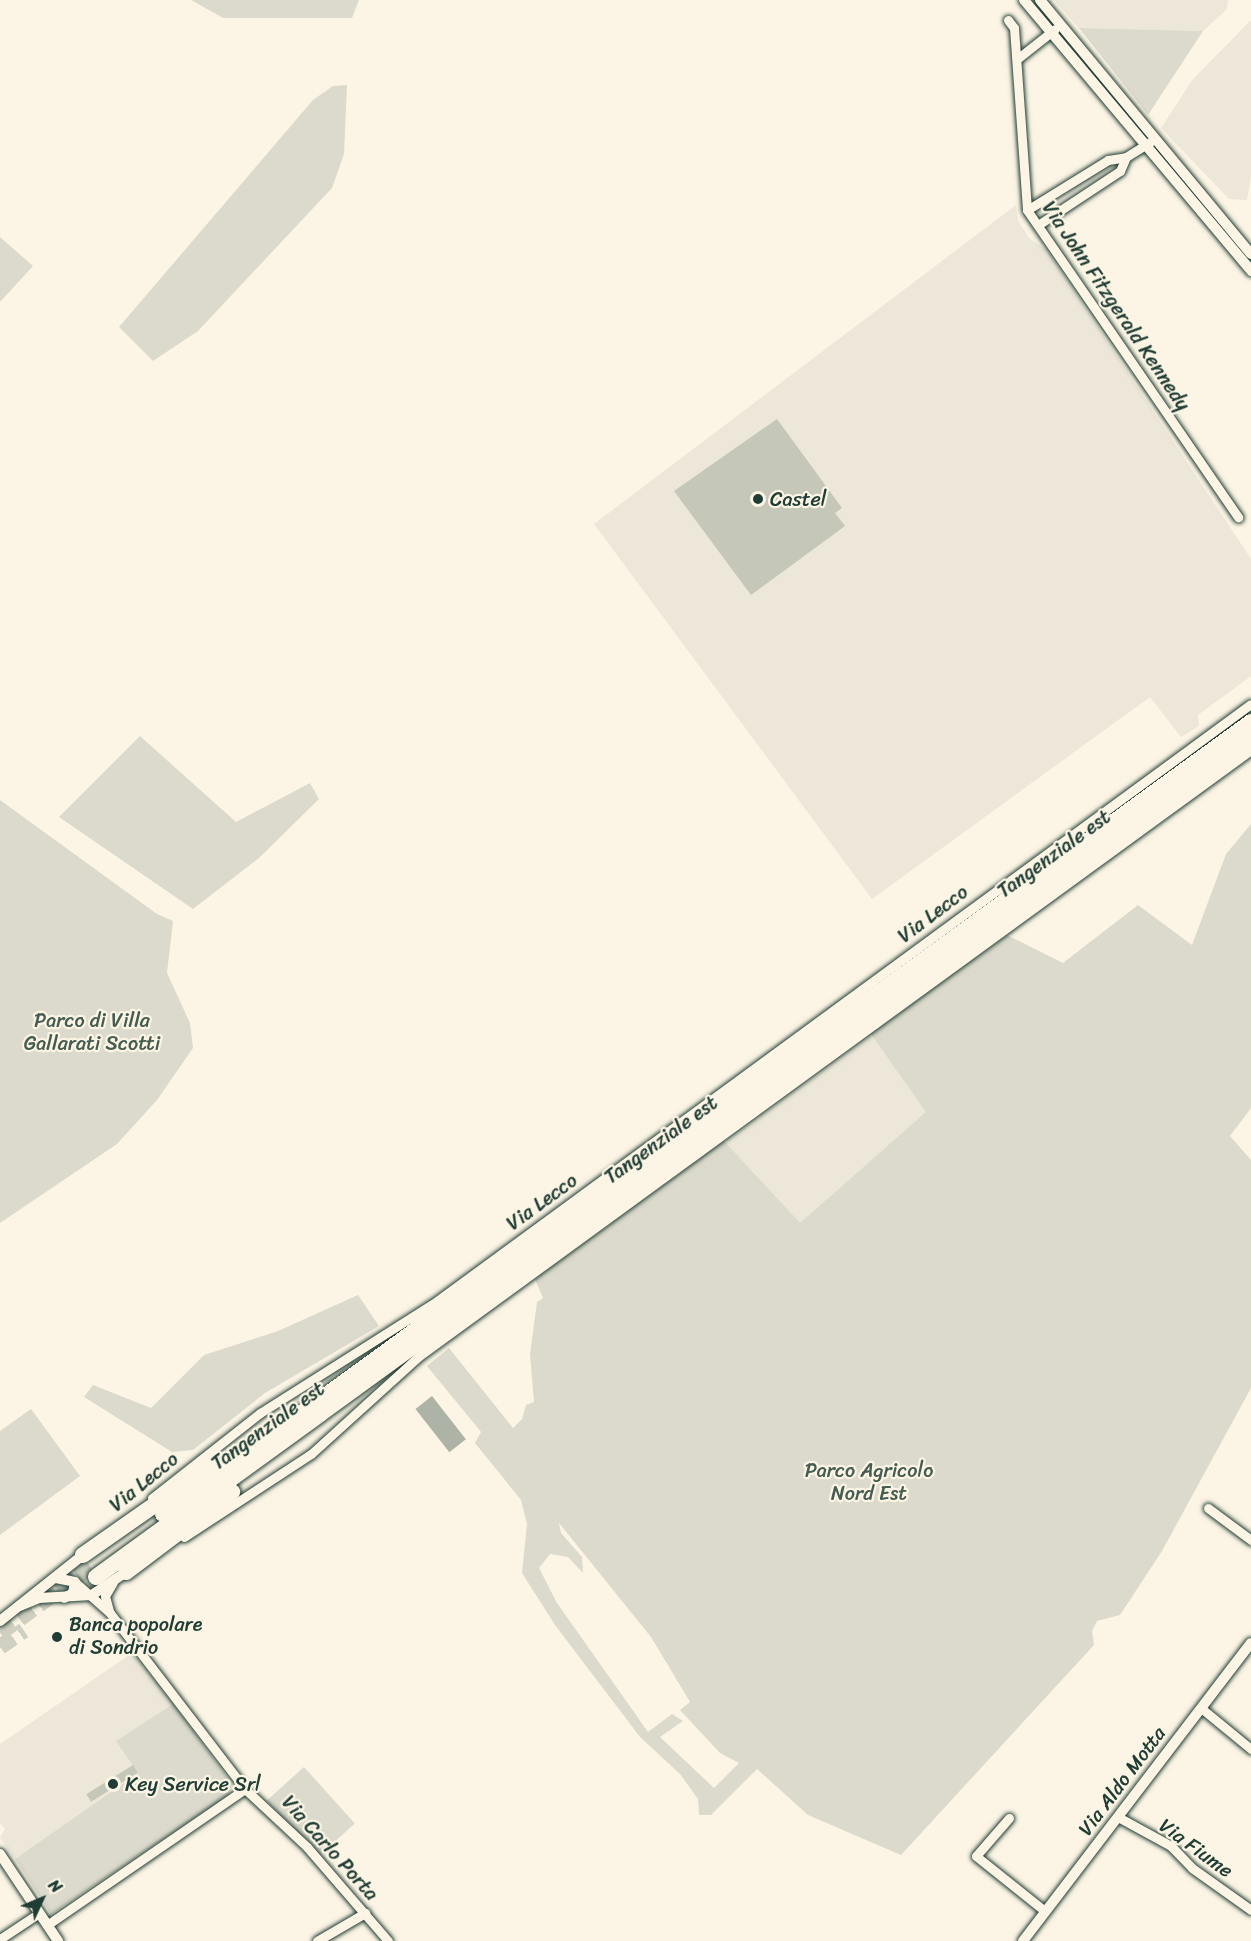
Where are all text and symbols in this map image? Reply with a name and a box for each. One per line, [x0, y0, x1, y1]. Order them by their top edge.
street label: Via John Fitzgerald Kennedy [1037, 196, 1195, 416]
place label: Castel [770, 487, 826, 511]
marker: Castel [751, 492, 765, 506]
street label: Tangenziale est [992, 804, 1116, 904]
street label: Via Lecco [893, 880, 973, 948]
park label: Parco di Villa Gallarati Scotti [24, 1009, 160, 1056]
street label: Tangenziale est [599, 1090, 723, 1190]
street label: Via Lecco [502, 1168, 582, 1236]
street label: Tangenziale est [206, 1376, 330, 1476]
street label: Via Lecco [104, 1447, 184, 1517]
park label: Parco Agricolo Nord Est [805, 1459, 933, 1506]
place label: Banca popolare di Sondrio [69, 1613, 203, 1660]
marker: Banca popolare di Sondrio [50, 1630, 64, 1644]
street label: Via Aldo Motta [1073, 1722, 1171, 1840]
place label: Key Service Srl [125, 1772, 260, 1796]
marker: Key Service Srl [106, 1777, 120, 1791]
street label: Via Carlo Porta [276, 1790, 384, 1906]
street label: Via Fiume [1155, 1813, 1237, 1883]
north arrow [12, 1869, 72, 1929]
text: N [41, 1872, 70, 1900]

